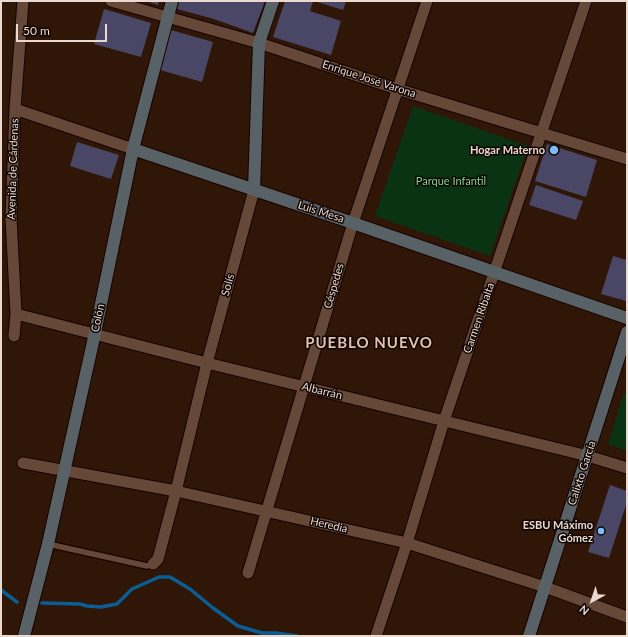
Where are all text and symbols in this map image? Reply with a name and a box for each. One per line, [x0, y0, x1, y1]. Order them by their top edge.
scale bar [18, 16, 109, 42]
text: 50 m [23, 23, 50, 38]
street label: Enrique José Varona [321, 58, 417, 100]
street label: Avenida de Cárdenas [5, 118, 21, 220]
place label: Hogar Materno [470, 143, 545, 157]
marker: Hogar Materno [548, 144, 560, 156]
park label: Parque Infantil [416, 174, 486, 188]
street label: Luis Mesa [296, 198, 346, 226]
street label: Céspedes [321, 262, 347, 310]
street label: Solís [219, 273, 237, 297]
street label: Carmen Ribalta [461, 281, 497, 355]
street label: Colón [89, 303, 107, 333]
district label: PUEBLO NUEVO [305, 334, 433, 352]
street label: Albarrán [300, 380, 344, 402]
street label: Calixto García [565, 439, 599, 507]
street label: Heredia [309, 514, 349, 536]
place label: ESBU Máximo Gómez [523, 518, 593, 544]
marker: ESBU Máximo Gómez [596, 526, 606, 536]
north arrow [572, 581, 612, 621]
text: N [577, 603, 591, 618]

